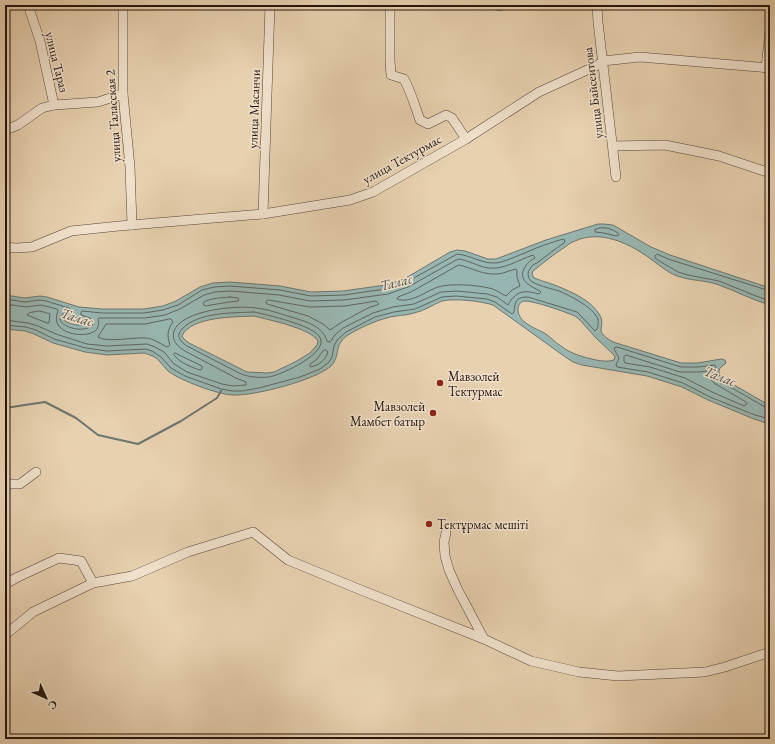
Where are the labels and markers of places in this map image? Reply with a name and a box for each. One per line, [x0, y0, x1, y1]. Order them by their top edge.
place label: Мавзолей Тектурмас [448, 368, 503, 400]
marker: Мавзолей Тектурмас [435, 378, 445, 388]
place label: Мавзолей Мамбет батыр [350, 398, 425, 430]
marker: Мавзолей Мамбет батыр [428, 408, 438, 418]
place label: Тектұрмас мешіті [437, 516, 528, 533]
marker: Тектұрмас мешіті [424, 519, 434, 529]

